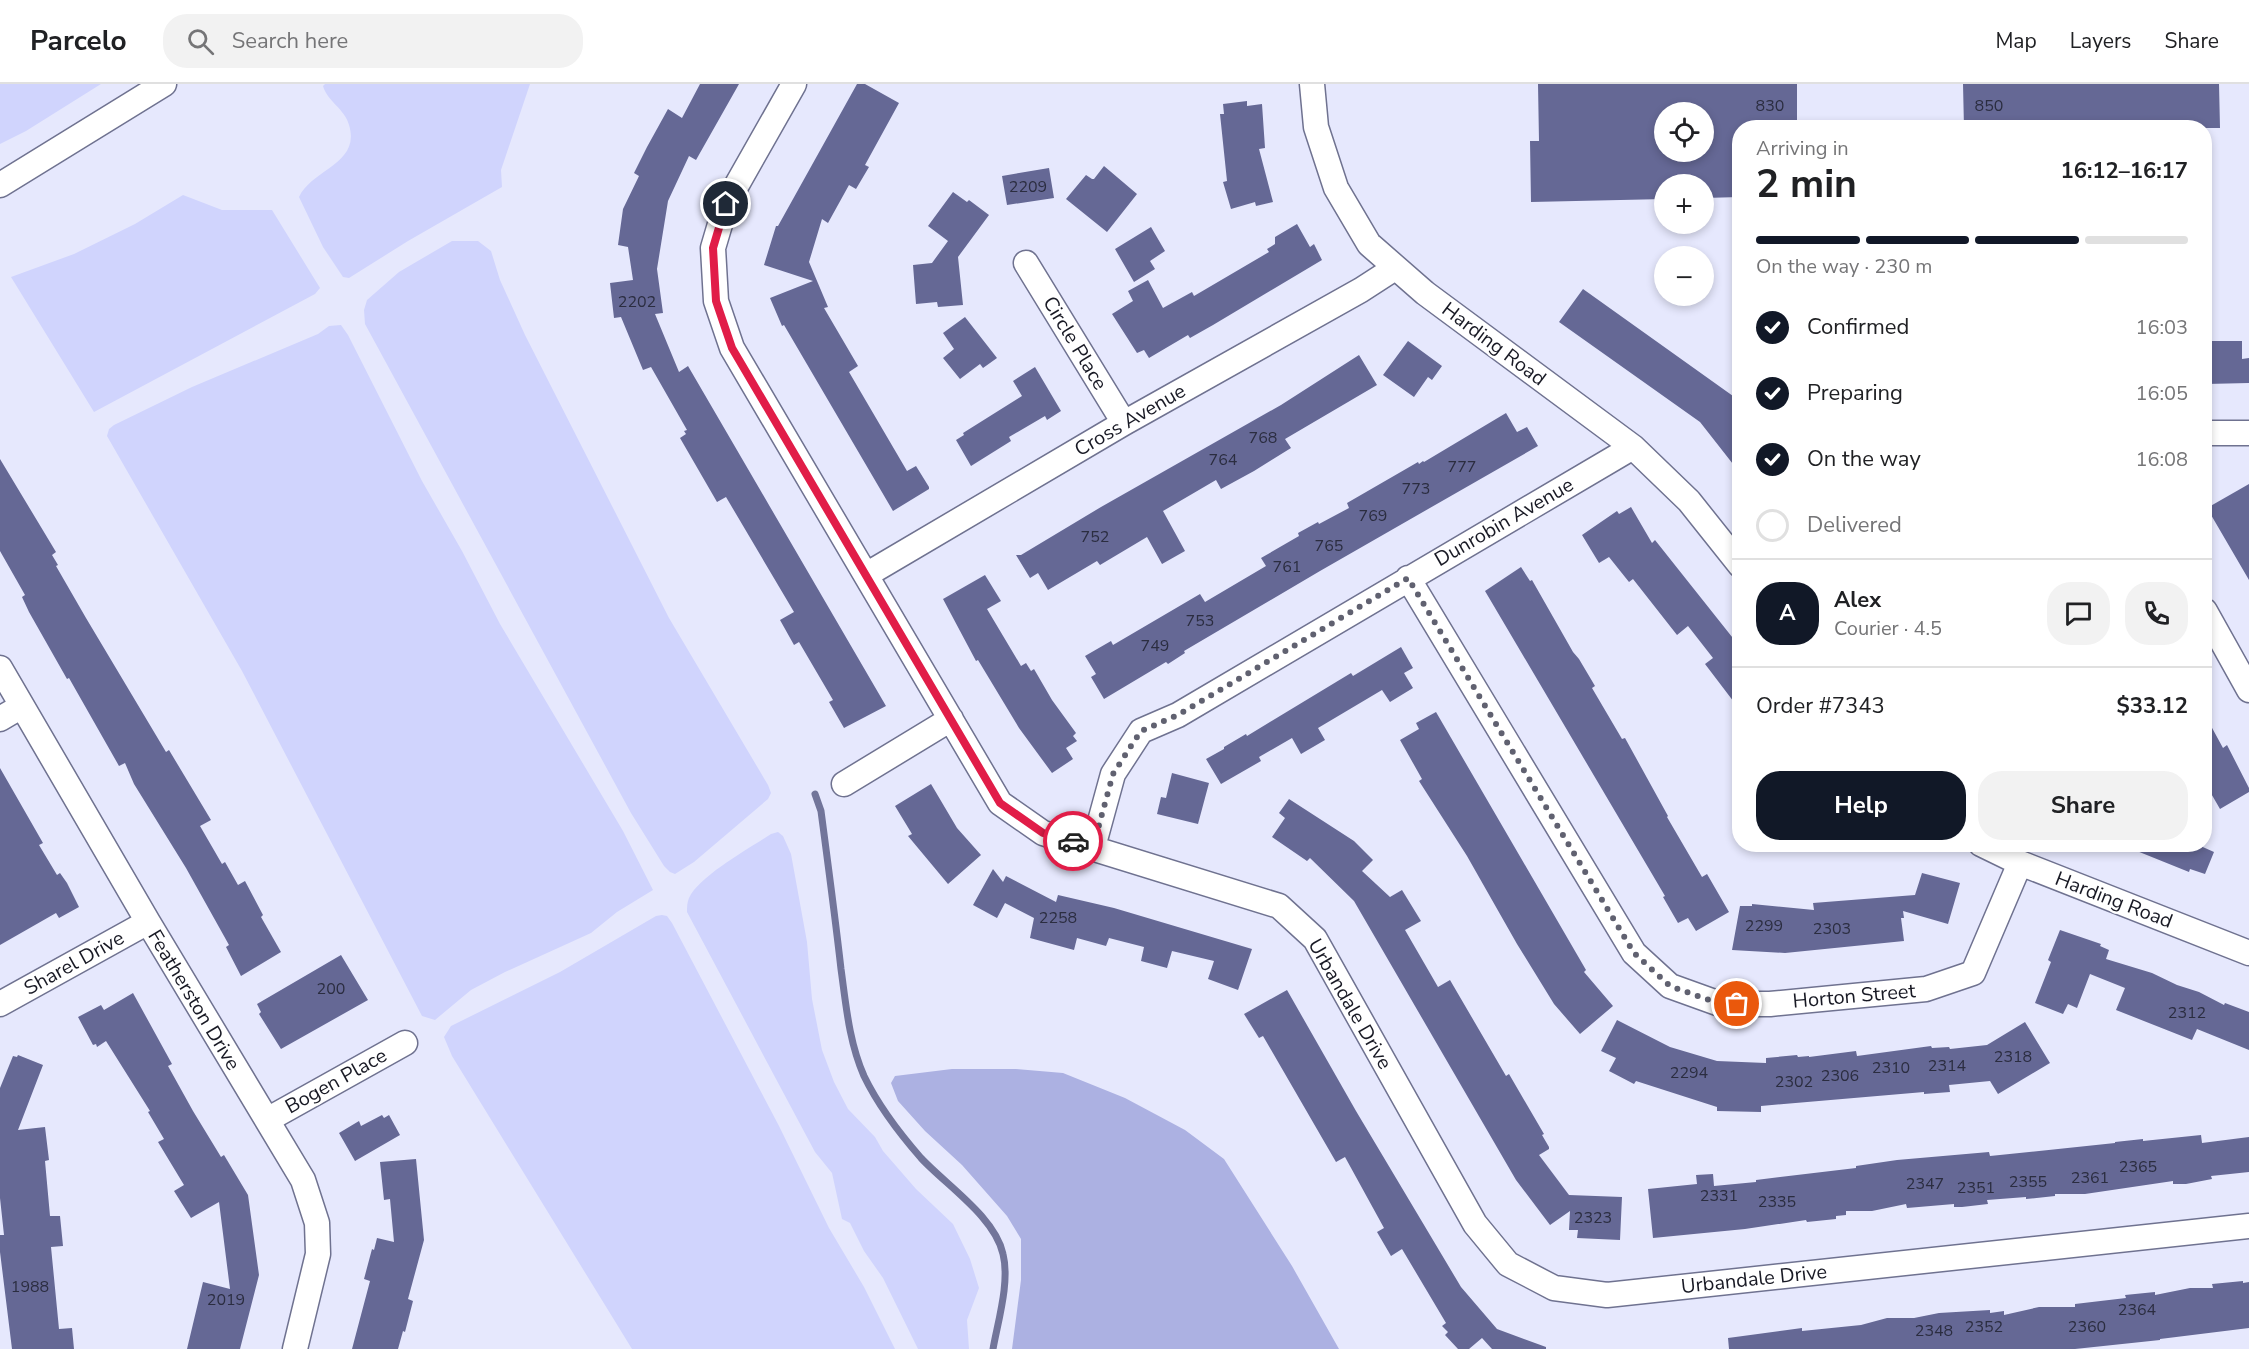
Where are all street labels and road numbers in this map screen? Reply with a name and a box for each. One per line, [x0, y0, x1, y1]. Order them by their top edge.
street label: Circle Place [1036, 291, 1114, 395]
street label: Harding Road [1436, 296, 1552, 392]
street label: Cross Avenue [1070, 377, 1190, 463]
street label: Dunrobin Avenue [1430, 471, 1578, 573]
street label: Harding Road [2051, 865, 2177, 935]
street label: Sharel Drive [19, 924, 129, 1002]
street label: Featherston Drive [141, 925, 247, 1075]
street label: Urbandale Drive [1302, 934, 1398, 1074]
street label: Horton Street [1791, 977, 1917, 1015]
street label: Bogen Place [280, 1042, 392, 1120]
street label: Urbandale Drive [1680, 1258, 1828, 1300]

